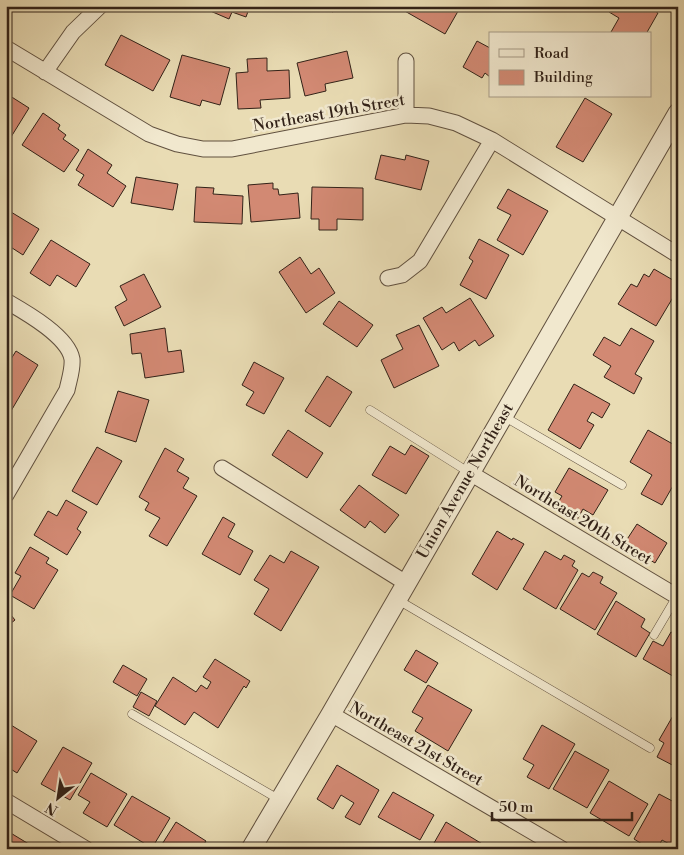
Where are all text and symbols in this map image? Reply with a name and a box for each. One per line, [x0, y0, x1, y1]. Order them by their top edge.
legend [489, 32, 652, 98]
text: Road [534, 44, 569, 63]
text: Building [533, 68, 593, 87]
street label: Northeast 19th Street [251, 90, 407, 136]
street label: Union Avenue Northeast [412, 399, 518, 562]
street label: Northeast 20th Street [510, 471, 656, 569]
street label: Northeast 21st Street [345, 697, 487, 791]
north arrow [32, 772, 82, 822]
scale bar [492, 790, 632, 822]
text: N [43, 798, 61, 819]
text: 50 m [499, 798, 533, 817]

